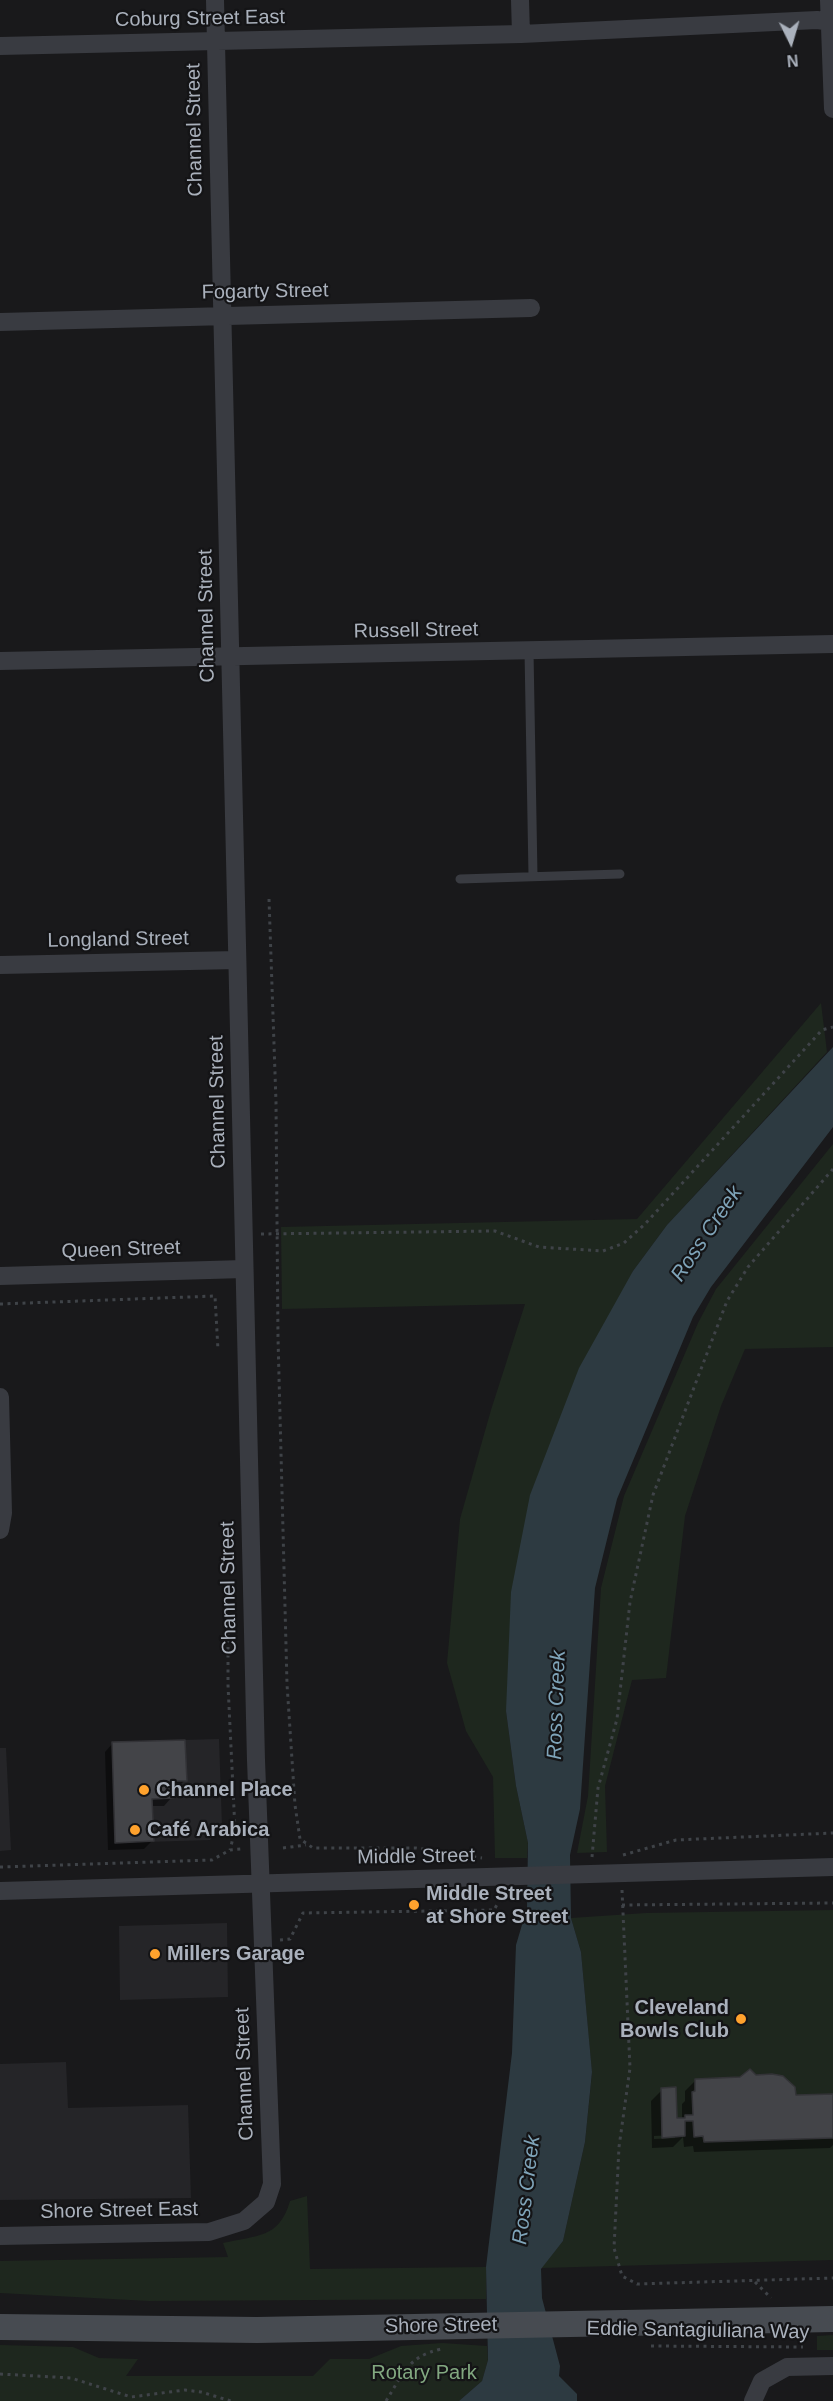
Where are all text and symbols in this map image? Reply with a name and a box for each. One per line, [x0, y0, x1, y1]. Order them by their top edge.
street label: Coburg Street East [115, 6, 285, 32]
north arrow [761, 12, 821, 72]
text: N [786, 51, 799, 69]
street label: Channel Street [182, 63, 208, 197]
street label: Fogarty Street [201, 279, 329, 305]
street label: Channel Street [194, 549, 220, 683]
street label: Russell Street [354, 618, 478, 644]
street label: Longland Street [47, 927, 189, 953]
street label: Channel Street [205, 1035, 231, 1169]
water label: Ross Creek [666, 1181, 748, 1287]
street label: Queen Street [61, 1236, 181, 1264]
street label: Channel Street [216, 1521, 242, 1655]
water label: Ross Creek [542, 1650, 572, 1760]
place label: Channel Place [156, 1778, 293, 1802]
marker: Channel Place [137, 1783, 151, 1797]
place label: Café Arabica [147, 1818, 269, 1842]
marker: Café Arabica [128, 1823, 142, 1837]
street label: Middle Street [357, 1844, 475, 1870]
place label: Middle Street at Shore Street [426, 1882, 568, 1929]
marker: Middle Street at Shore Street [407, 1898, 421, 1912]
place label: Millers Garage [167, 1942, 305, 1966]
marker: Millers Garage [148, 1947, 162, 1961]
place label: Cleveland Bowls Club [620, 1996, 729, 2043]
street label: Channel Street [231, 2007, 259, 2141]
marker: Cleveland Bowls Club [734, 2012, 748, 2026]
water label: Ross Creek [508, 2134, 546, 2246]
street label: Shore Street East [40, 2198, 198, 2224]
street label: Shore Street [385, 2313, 497, 2339]
street label: Eddie Santagiuliana Way [586, 2317, 810, 2345]
park label: Rotary Park [371, 2361, 477, 2385]

